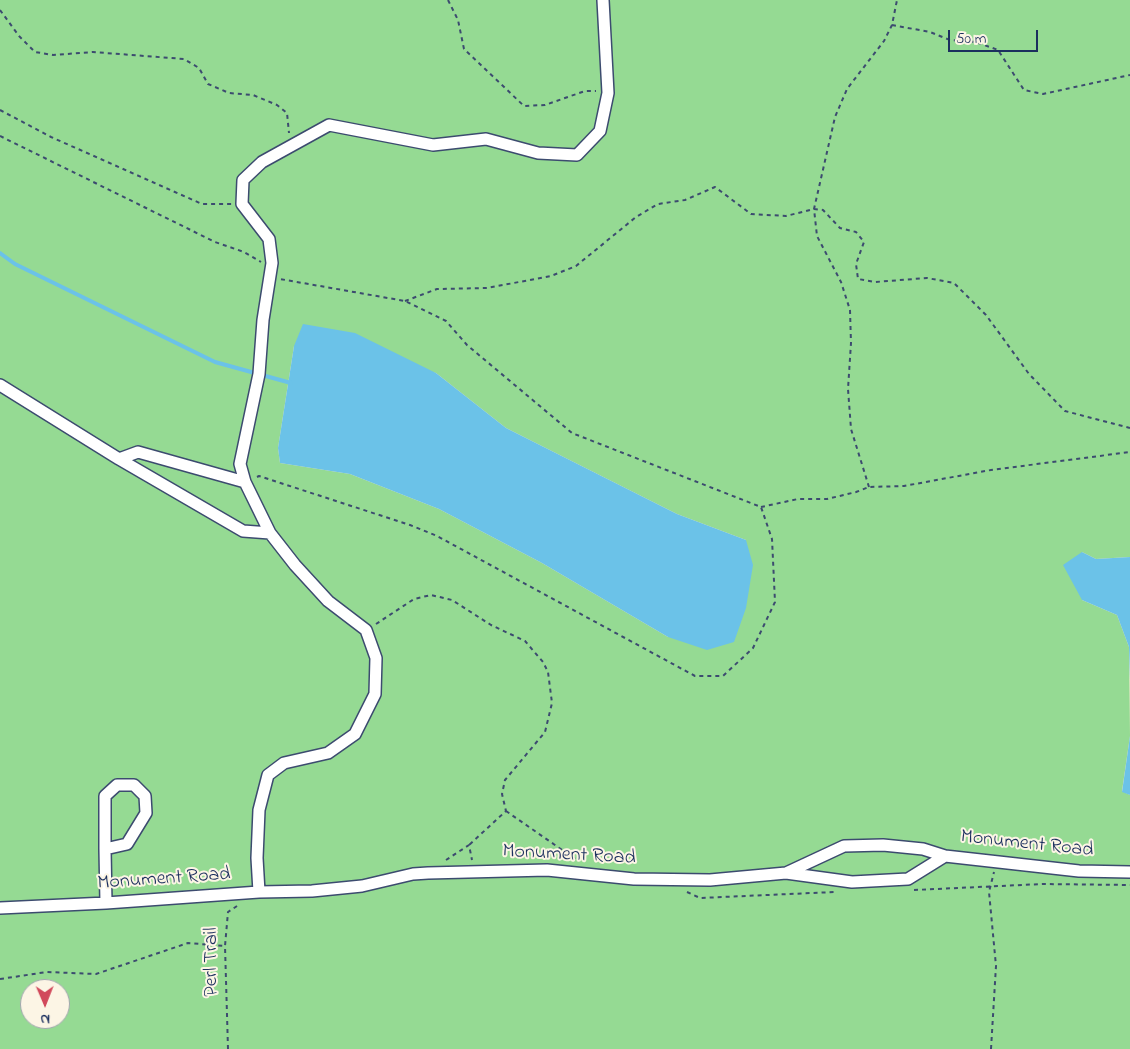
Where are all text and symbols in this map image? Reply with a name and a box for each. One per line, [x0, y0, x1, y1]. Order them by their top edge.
scale bar [950, 20, 1040, 52]
text: 50 m [956, 28, 986, 50]
street label: Monument Road [959, 826, 1095, 864]
street label: Monument Road [502, 841, 636, 871]
street label: Monument Road [97, 863, 231, 897]
street label: Perl Trail [201, 927, 225, 997]
north arrow [20, 979, 70, 1029]
text: N [40, 1008, 50, 1029]

